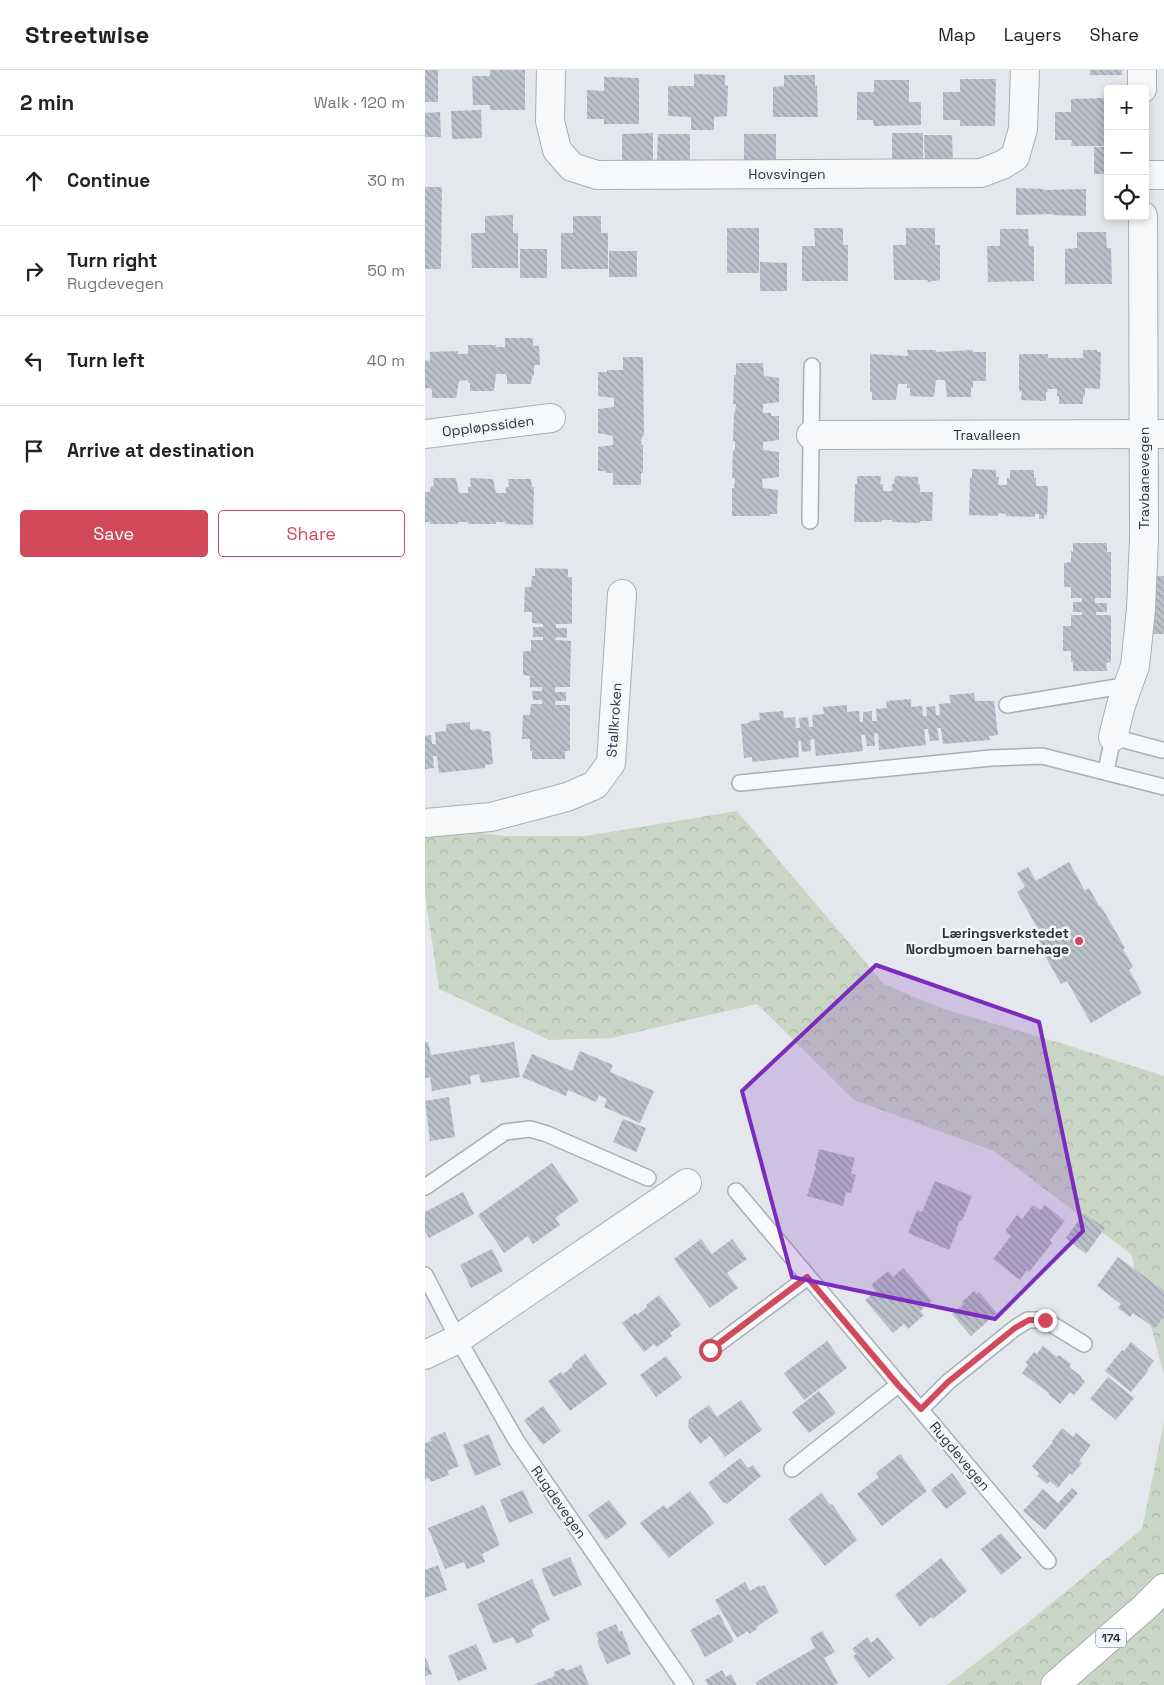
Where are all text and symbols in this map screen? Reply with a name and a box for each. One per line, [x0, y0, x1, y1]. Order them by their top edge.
text: Streetwise [25, 19, 149, 50]
text: Map [938, 23, 976, 46]
text: Layers [1004, 23, 1061, 46]
text: Share [1089, 23, 1139, 46]
map controls [1104, 85, 1149, 220]
button: + [1104, 85, 1149, 130]
text: 2 min [20, 89, 74, 116]
text: Walk · 120 m [314, 92, 405, 113]
button: − [1104, 130, 1149, 175]
street label: Hovsvingen [748, 165, 826, 183]
icon: ahead [20, 167, 48, 195]
text: Continue [67, 168, 150, 193]
text: 30 m [367, 170, 405, 191]
button: locate [1104, 175, 1149, 220]
text: Turn right [67, 248, 157, 273]
icon: right [20, 257, 48, 285]
text: 50 m [367, 260, 405, 281]
text: Rugdevegen [67, 273, 164, 294]
icon: left [20, 347, 48, 375]
text: Turn left [67, 348, 145, 373]
text: 40 m [367, 350, 405, 371]
street label: Oppløpssiden [441, 411, 535, 441]
street label: Travalleen [953, 426, 1021, 444]
street label: Travbanevegen [1135, 427, 1153, 529]
icon: arrive [20, 437, 48, 465]
text: Arrive at destination [67, 438, 255, 463]
button: Save [20, 510, 208, 557]
button: Share [218, 510, 405, 557]
street label: Stallkroken [602, 682, 626, 758]
place label: Læringsverkstedet Nordbymoen barnehage [906, 924, 1069, 958]
marker: Læringsverkstedet Nordbymoen barnehage [1073, 935, 1085, 947]
route end [1034, 1309, 1057, 1332]
route start [699, 1339, 722, 1362]
street label: Rugdevegen [926, 1418, 994, 1494]
street label: Rugdevegen [527, 1462, 591, 1542]
road number: 174 [1096, 1629, 1126, 1648]

